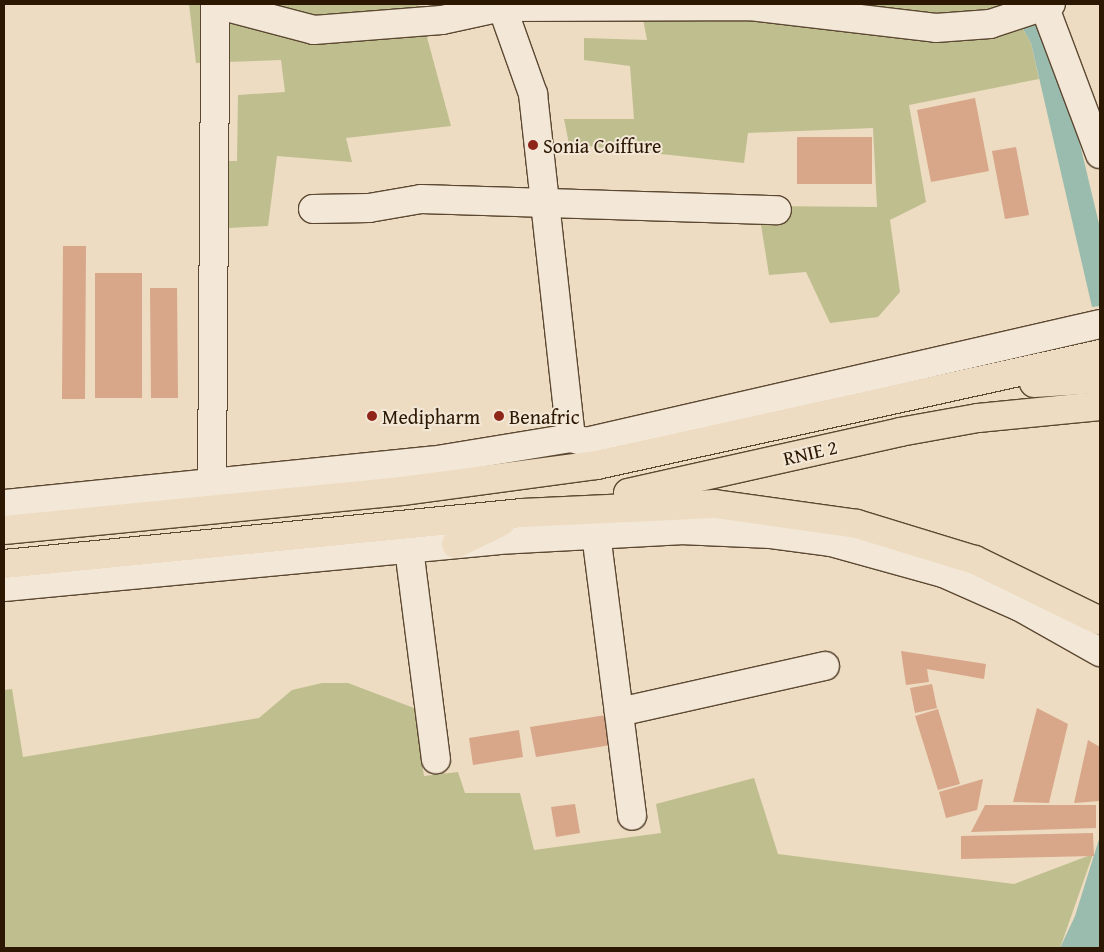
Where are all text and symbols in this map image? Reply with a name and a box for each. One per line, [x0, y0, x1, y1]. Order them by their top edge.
place label: Sonia Coiffure [543, 133, 661, 157]
marker: Sonia Coiffure [527, 139, 539, 151]
place label: Medipharm [382, 404, 480, 428]
place label: Benafric [509, 404, 580, 428]
marker: Medipharm [366, 410, 378, 422]
marker: Benafric [493, 410, 505, 422]
street label: RNIE 2 [781, 434, 839, 470]

